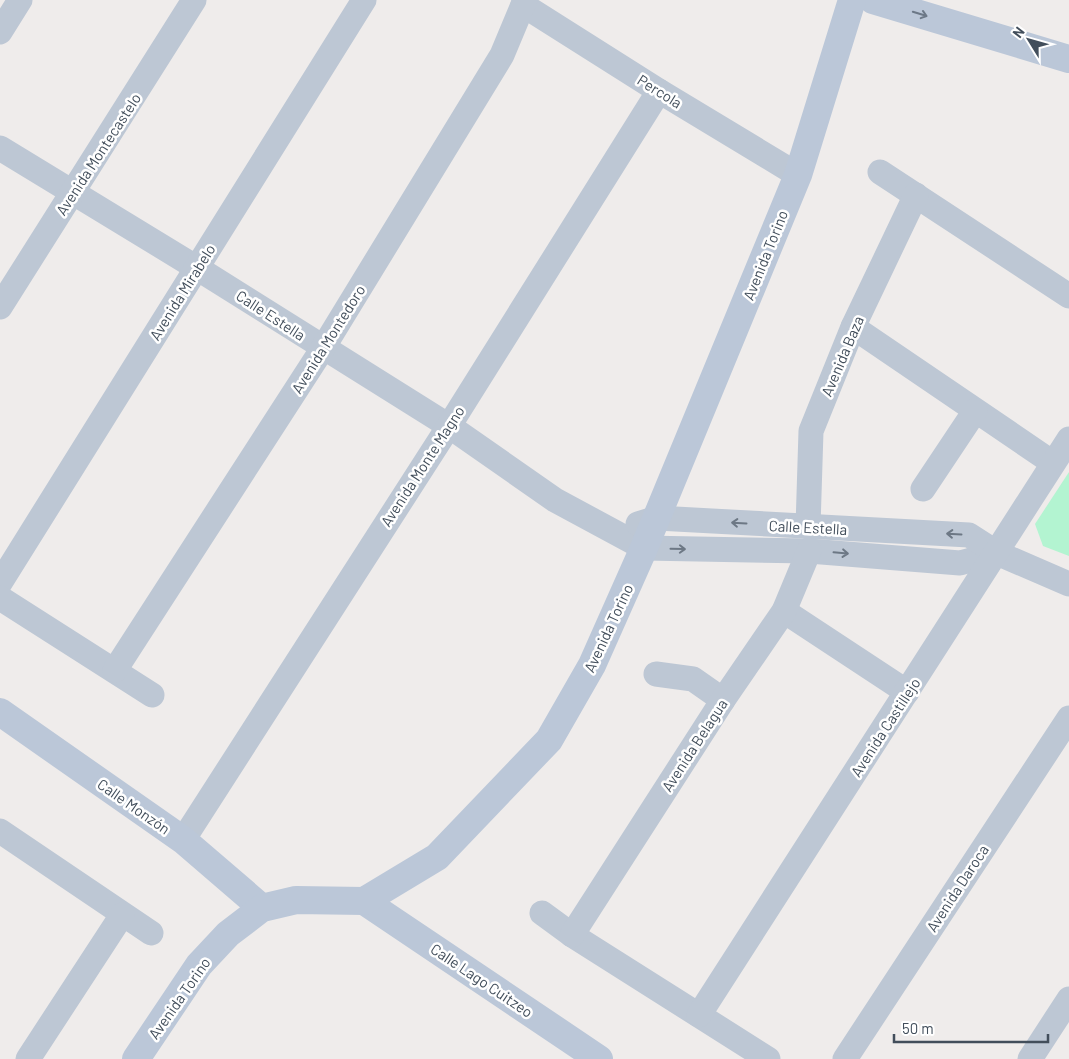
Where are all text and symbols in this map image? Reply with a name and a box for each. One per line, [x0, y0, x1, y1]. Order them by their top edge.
one-way arrow [911, 10, 927, 20]
north arrow [1004, 15, 1054, 65]
text: N [1009, 23, 1028, 41]
street label: Percola [634, 70, 686, 112]
street label: Avenida Montecastelo [52, 90, 144, 218]
street label: Avenida Torino [739, 207, 791, 303]
street label: Avenida Mirabelo [145, 241, 219, 343]
street label: Avenida Montedoro [287, 281, 369, 397]
street label: Calle Estella [233, 286, 309, 344]
street label: Avenida Baza [817, 313, 867, 399]
street label: Avenida Monte Magno [376, 402, 468, 530]
street label: Calle Estella [768, 516, 848, 538]
one-way arrow [731, 518, 747, 527]
one-way arrow [946, 530, 962, 539]
one-way arrow [670, 544, 686, 553]
one-way arrow [832, 549, 848, 558]
street label: Avenida Torino [580, 581, 636, 675]
street label: Avenida Castillejo [846, 674, 924, 780]
street label: Avenida Belagua [657, 695, 731, 795]
street label: Calle Monzón [94, 774, 174, 838]
street label: Avenida Daroca [922, 841, 992, 935]
street label: Calle Lago Cuitzeo [428, 939, 536, 1021]
street label: Avenida Torino [144, 954, 214, 1042]
scale bar [894, 1012, 1048, 1044]
text: 50 m [902, 1019, 934, 1037]

